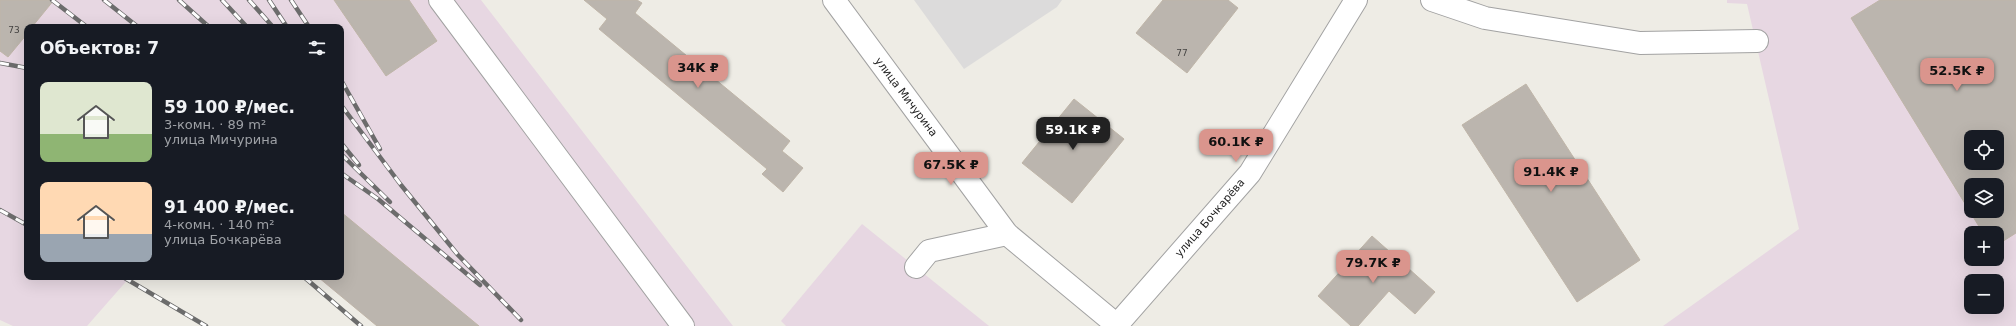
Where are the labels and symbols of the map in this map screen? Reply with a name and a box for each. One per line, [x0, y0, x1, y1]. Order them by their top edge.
house number: 73 [8, 25, 20, 35]
house number: 77 [1176, 48, 1188, 58]
pin: 34K ₽ [670, 55, 726, 89]
street label: улица Мичурина [872, 55, 940, 139]
pin: 52.5K ₽ [1920, 58, 1994, 92]
pin: 59.1K ₽ [1036, 117, 1110, 151]
pin: 60.1K ₽ [1199, 129, 1273, 163]
pin: 67.5K ₽ [914, 152, 988, 186]
pin: 91.4K ₽ [1514, 159, 1588, 193]
street label: улица Бочкарёва [1172, 176, 1248, 260]
pin: 79.7K ₽ [1336, 250, 1410, 284]

